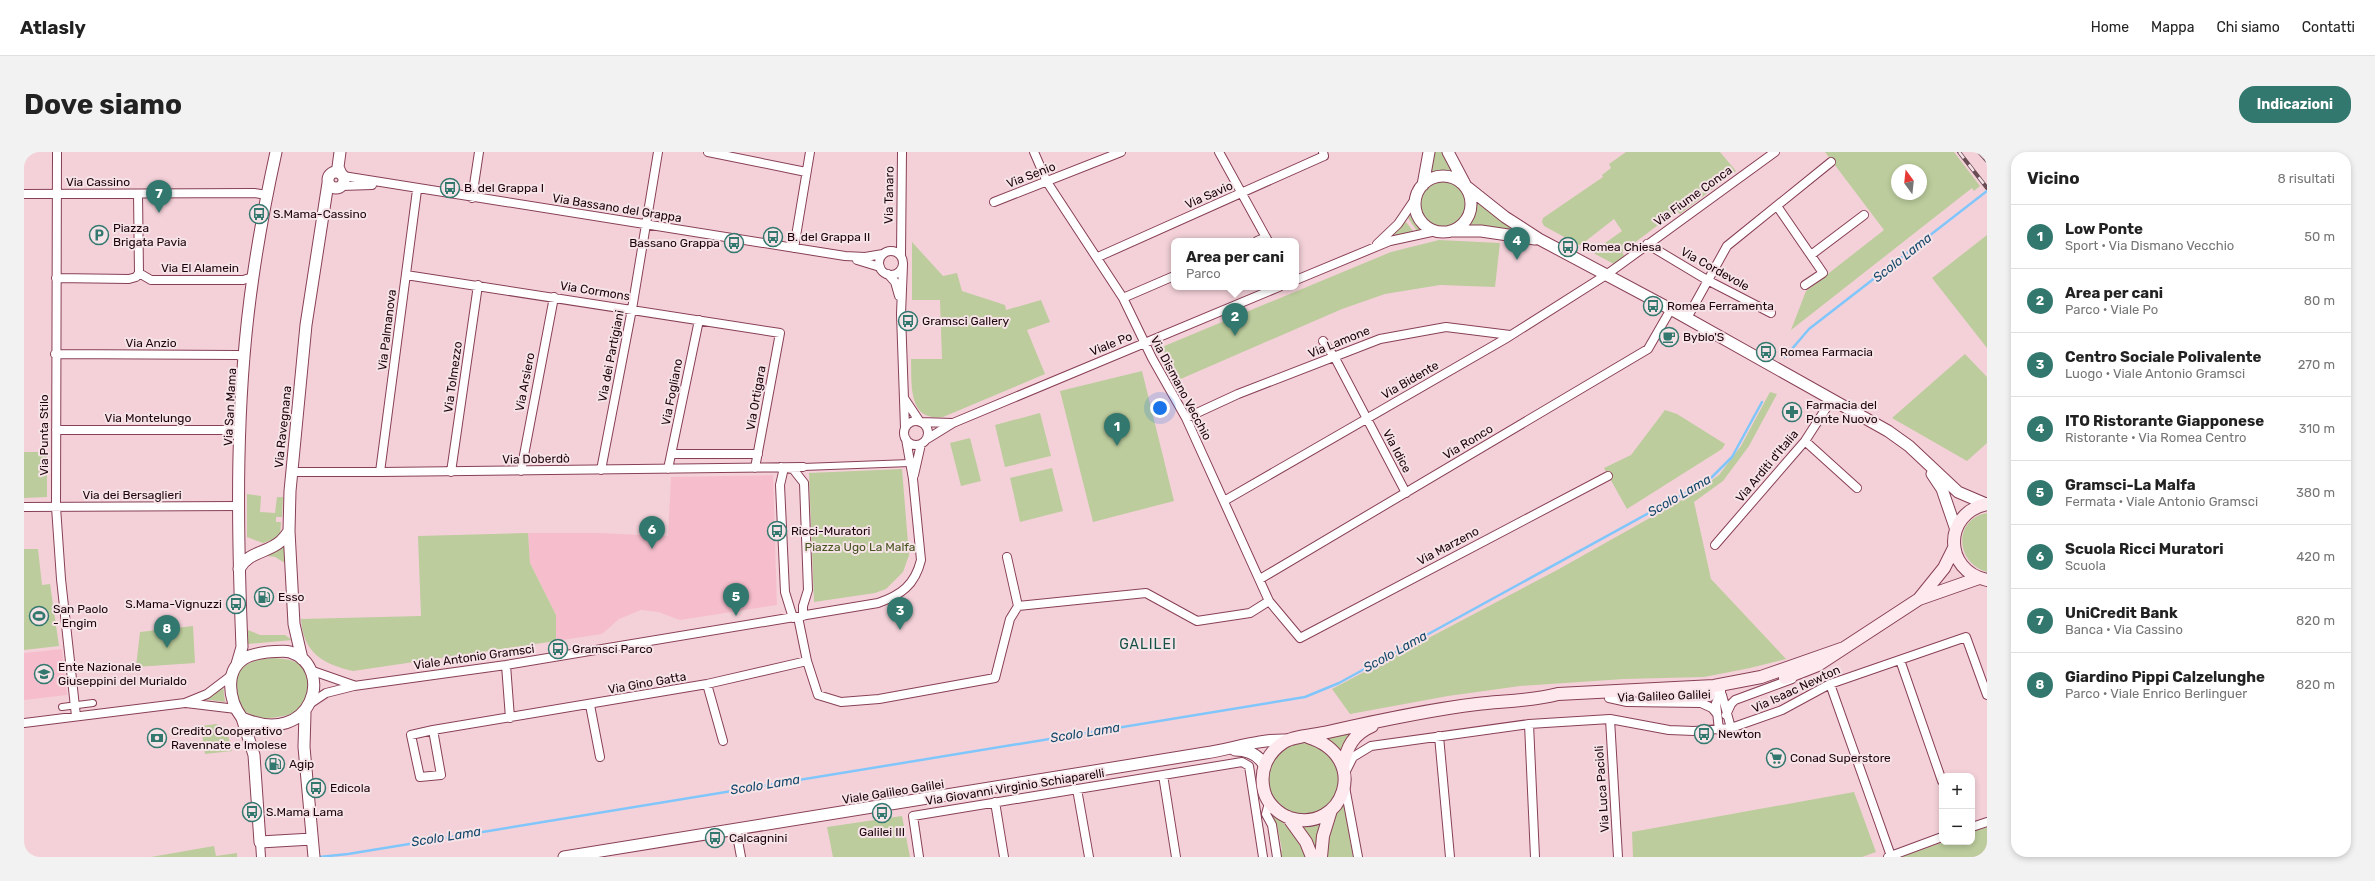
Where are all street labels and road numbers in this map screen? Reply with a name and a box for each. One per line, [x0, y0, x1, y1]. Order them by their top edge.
street label: Via Senio [1004, 159, 1058, 191]
street label: Via Fiume Conca [1651, 163, 1735, 229]
street label: Via Tanaro [881, 166, 897, 224]
street label: Via Cassino [66, 175, 130, 189]
street label: Via Savio [1183, 178, 1235, 212]
street label: Via Bassano del Grappa [551, 191, 683, 225]
street label: Via Cordevole [1678, 244, 1752, 294]
street label: Via El Alamein [161, 261, 239, 275]
street label: Via Cormons [559, 279, 631, 303]
street label: Via Palmanova [375, 289, 399, 371]
street label: Via dei Partigiani [595, 309, 627, 403]
street label: Via Lamone [1306, 323, 1372, 361]
street label: Viale Po [1088, 329, 1134, 359]
street label: Via Dismano Vecchio [1148, 334, 1214, 443]
street label: Via Anzio [125, 336, 177, 350]
street label: Via Tolmezzo [441, 340, 465, 414]
street label: Via Arsiero [512, 351, 538, 413]
street label: Via Fogliano [659, 357, 685, 427]
street label: Via Bidente [1379, 358, 1441, 402]
street label: Via Ortigara [743, 365, 769, 431]
street label: Via San Mama [221, 368, 239, 446]
street label: Via Ravegnana [272, 385, 294, 469]
street label: Via Punta Stilo [37, 394, 51, 476]
street label: Via Montelungo [105, 411, 191, 425]
street label: Via Ronco [1441, 422, 1496, 462]
street label: Via Idice [1380, 427, 1414, 475]
street label: Via Arditi d'Italia [1733, 427, 1801, 505]
street label: Via Doberdò [502, 451, 570, 467]
street label: Via dei Bersaglieri [82, 488, 182, 502]
street label: Via Marzeno [1415, 524, 1481, 568]
street label: Viale Antonio Gramsci [413, 642, 535, 672]
street label: Via Isaac Newton [1750, 662, 1842, 716]
street label: Via Gino Gatta [607, 669, 687, 697]
street label: Via Galileo Galilei [1617, 687, 1711, 705]
street label: Via Luca Pacioli [1592, 745, 1612, 833]
street label: Via Giovanni Virginio Schiaparelli [925, 766, 1106, 808]
street label: Viale Galileo Galilei [841, 777, 945, 807]

